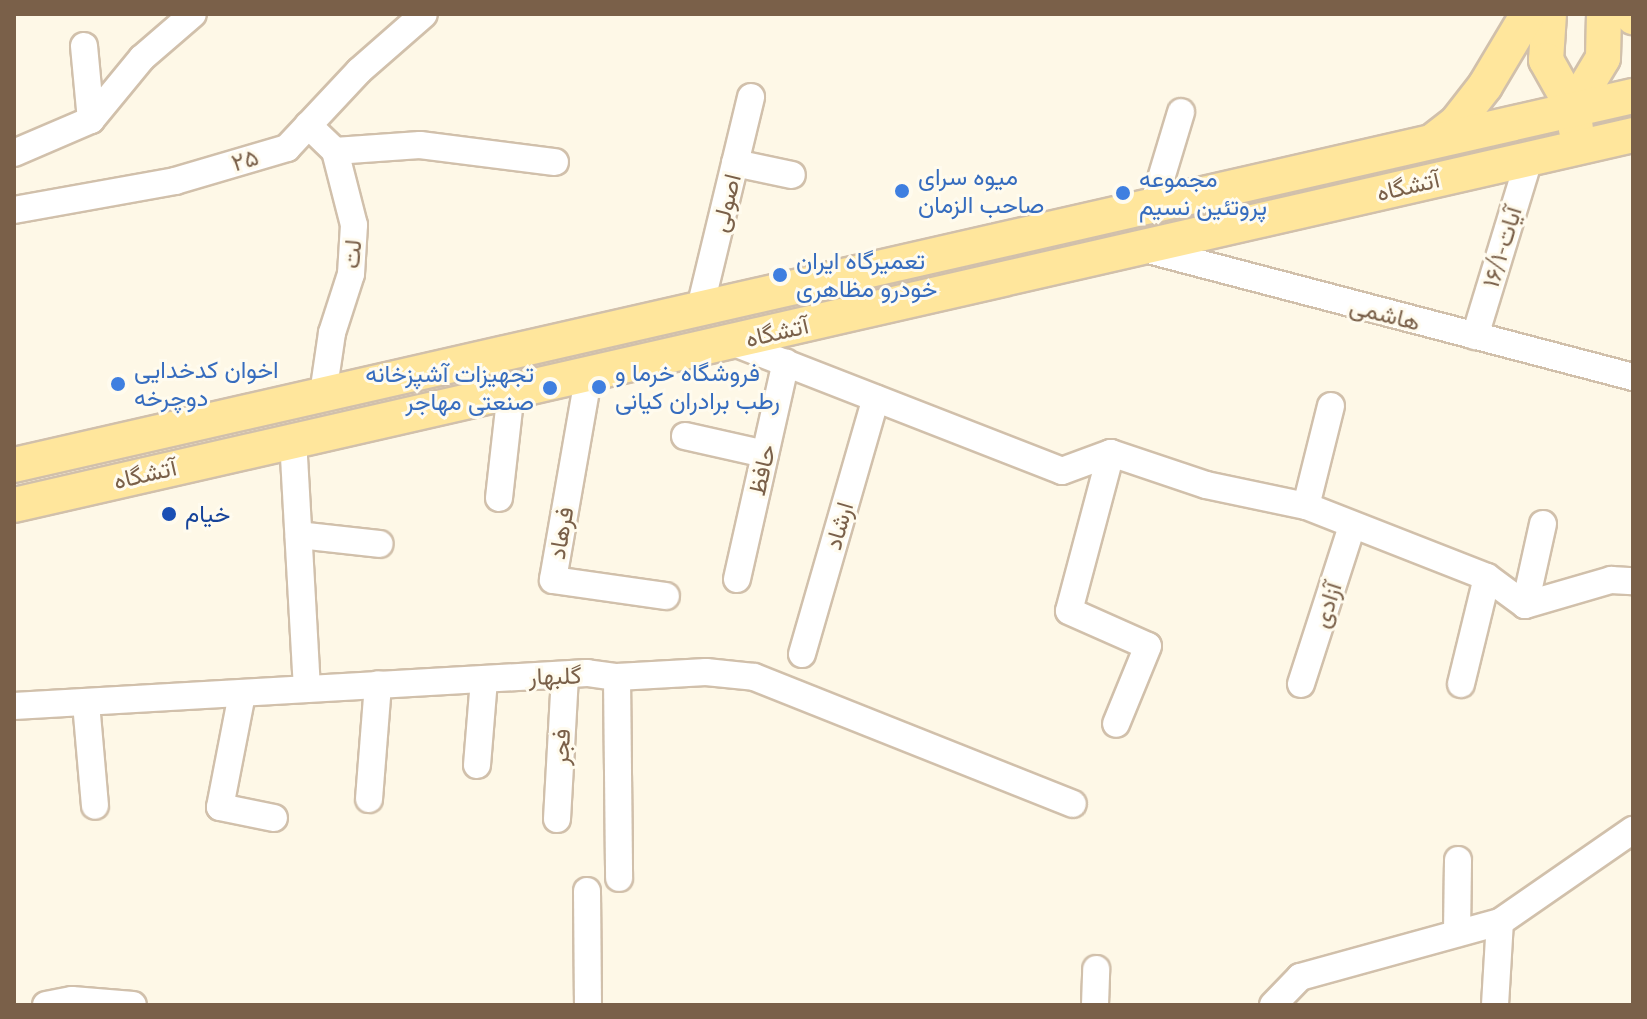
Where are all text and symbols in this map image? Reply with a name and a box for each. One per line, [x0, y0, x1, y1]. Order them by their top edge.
street label: ۲۵ [228, 142, 262, 178]
place label: میوه سرای صاحب الزمان [918, 163, 1044, 219]
place label: مجموعه پروتئین نسیم [1139, 165, 1267, 221]
street label: آتشگاه [1374, 165, 1442, 207]
street label: اصولی [705, 171, 747, 235]
marker: میوه سرای صاحب الزمان [893, 182, 911, 200]
marker: مجموعه پروتئین نسیم [1114, 184, 1132, 202]
street label: ۱۶/۱-آیات [1476, 203, 1528, 291]
street label: لت [336, 238, 368, 270]
place label: تعمیرگاه ایران خودرو مظاهری [796, 247, 937, 303]
marker: تعمیرگاه ایران خودرو مظاهری [771, 266, 789, 284]
street label: هاشمی [1347, 291, 1423, 337]
street label: آتشگاه [743, 311, 811, 353]
place label: اخوان کدخدایی دوچرخه [134, 356, 279, 412]
place label: فروشگاه خرما و رطب برادران کیانی [615, 359, 780, 415]
place label: تجهیزات آشپزخانه صنعتی مهاجر [365, 360, 534, 416]
marker: اخوان کدخدایی دوچرخه [109, 375, 127, 393]
marker: فروشگاه خرما و رطب برادران کیانی [590, 378, 608, 396]
marker: تجهیزات آشپزخانه صنعتی مهاجر [541, 379, 559, 397]
street label: حافظ [742, 442, 782, 498]
street label: آتشگاه [111, 453, 179, 495]
street label: ارشاد [818, 499, 860, 553]
place label: خیام [185, 500, 230, 528]
street label: فرهاد [542, 504, 580, 562]
marker: خیام [160, 505, 178, 523]
street label: آزادی [1306, 579, 1348, 631]
street label: گلبهار [528, 661, 582, 691]
street label: فجر [546, 728, 576, 766]

